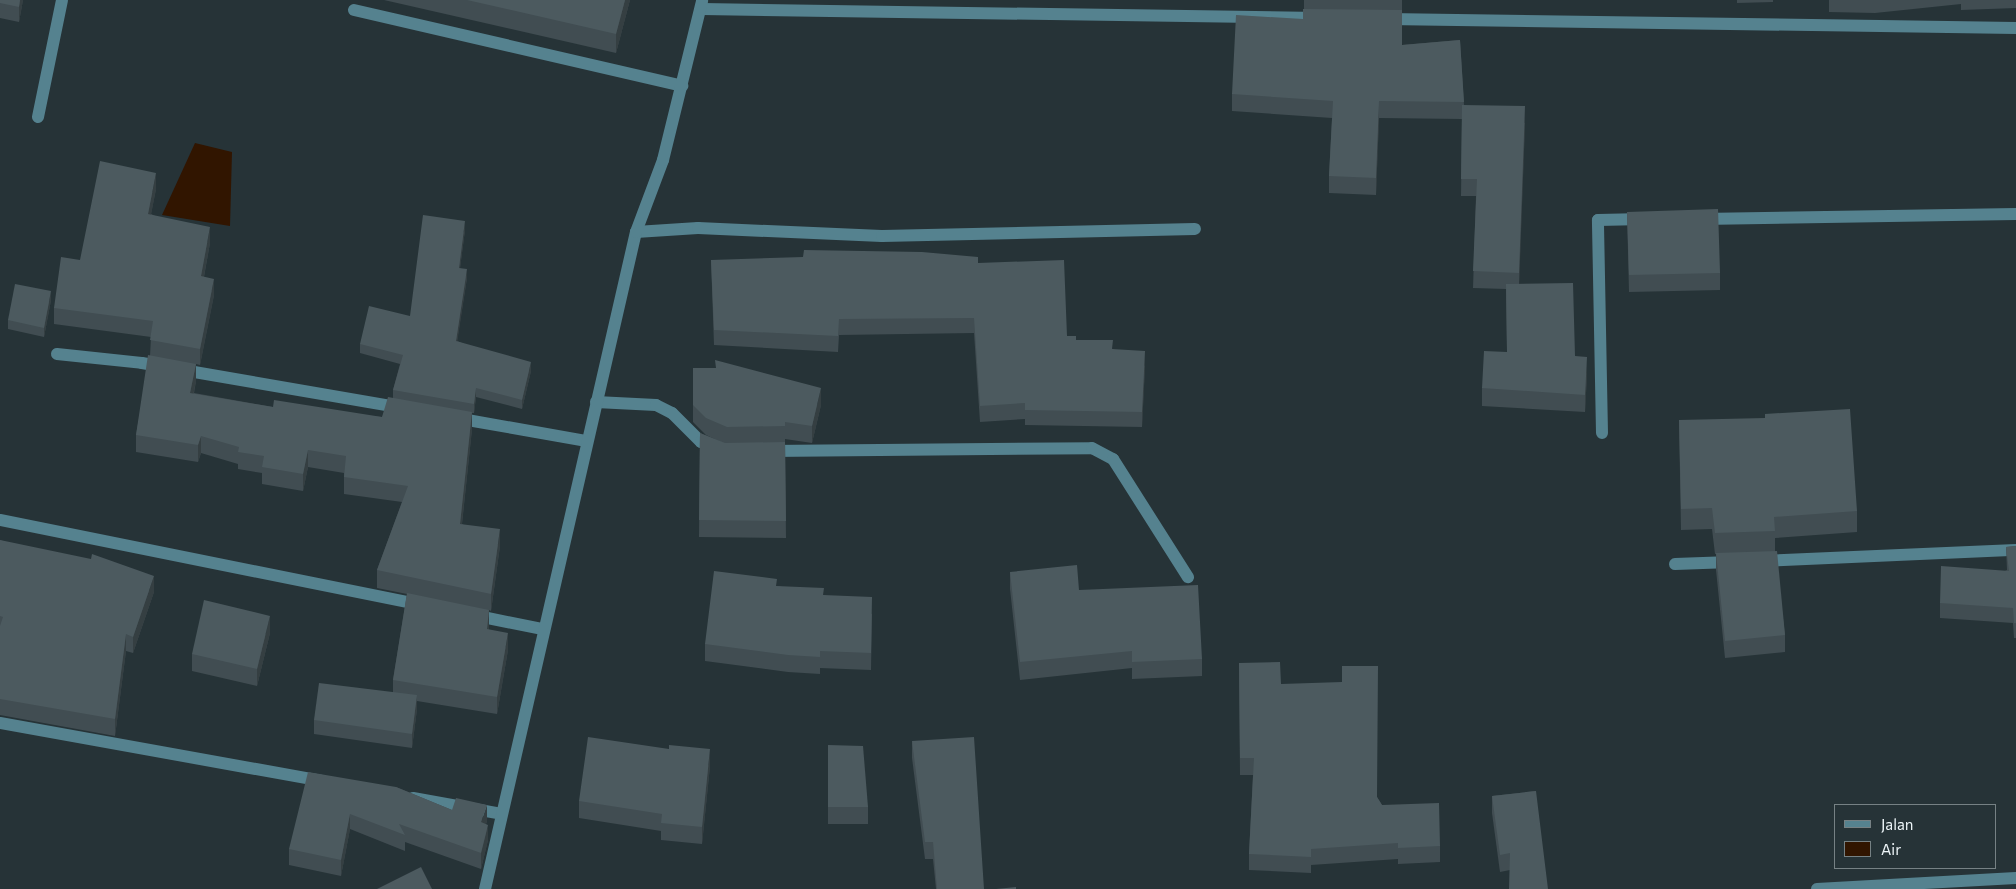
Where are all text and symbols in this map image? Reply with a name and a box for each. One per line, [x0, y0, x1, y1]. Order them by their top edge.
legend [1834, 804, 1996, 869]
text: Jalan [1881, 815, 1913, 833]
text: Air [1881, 840, 1901, 858]

